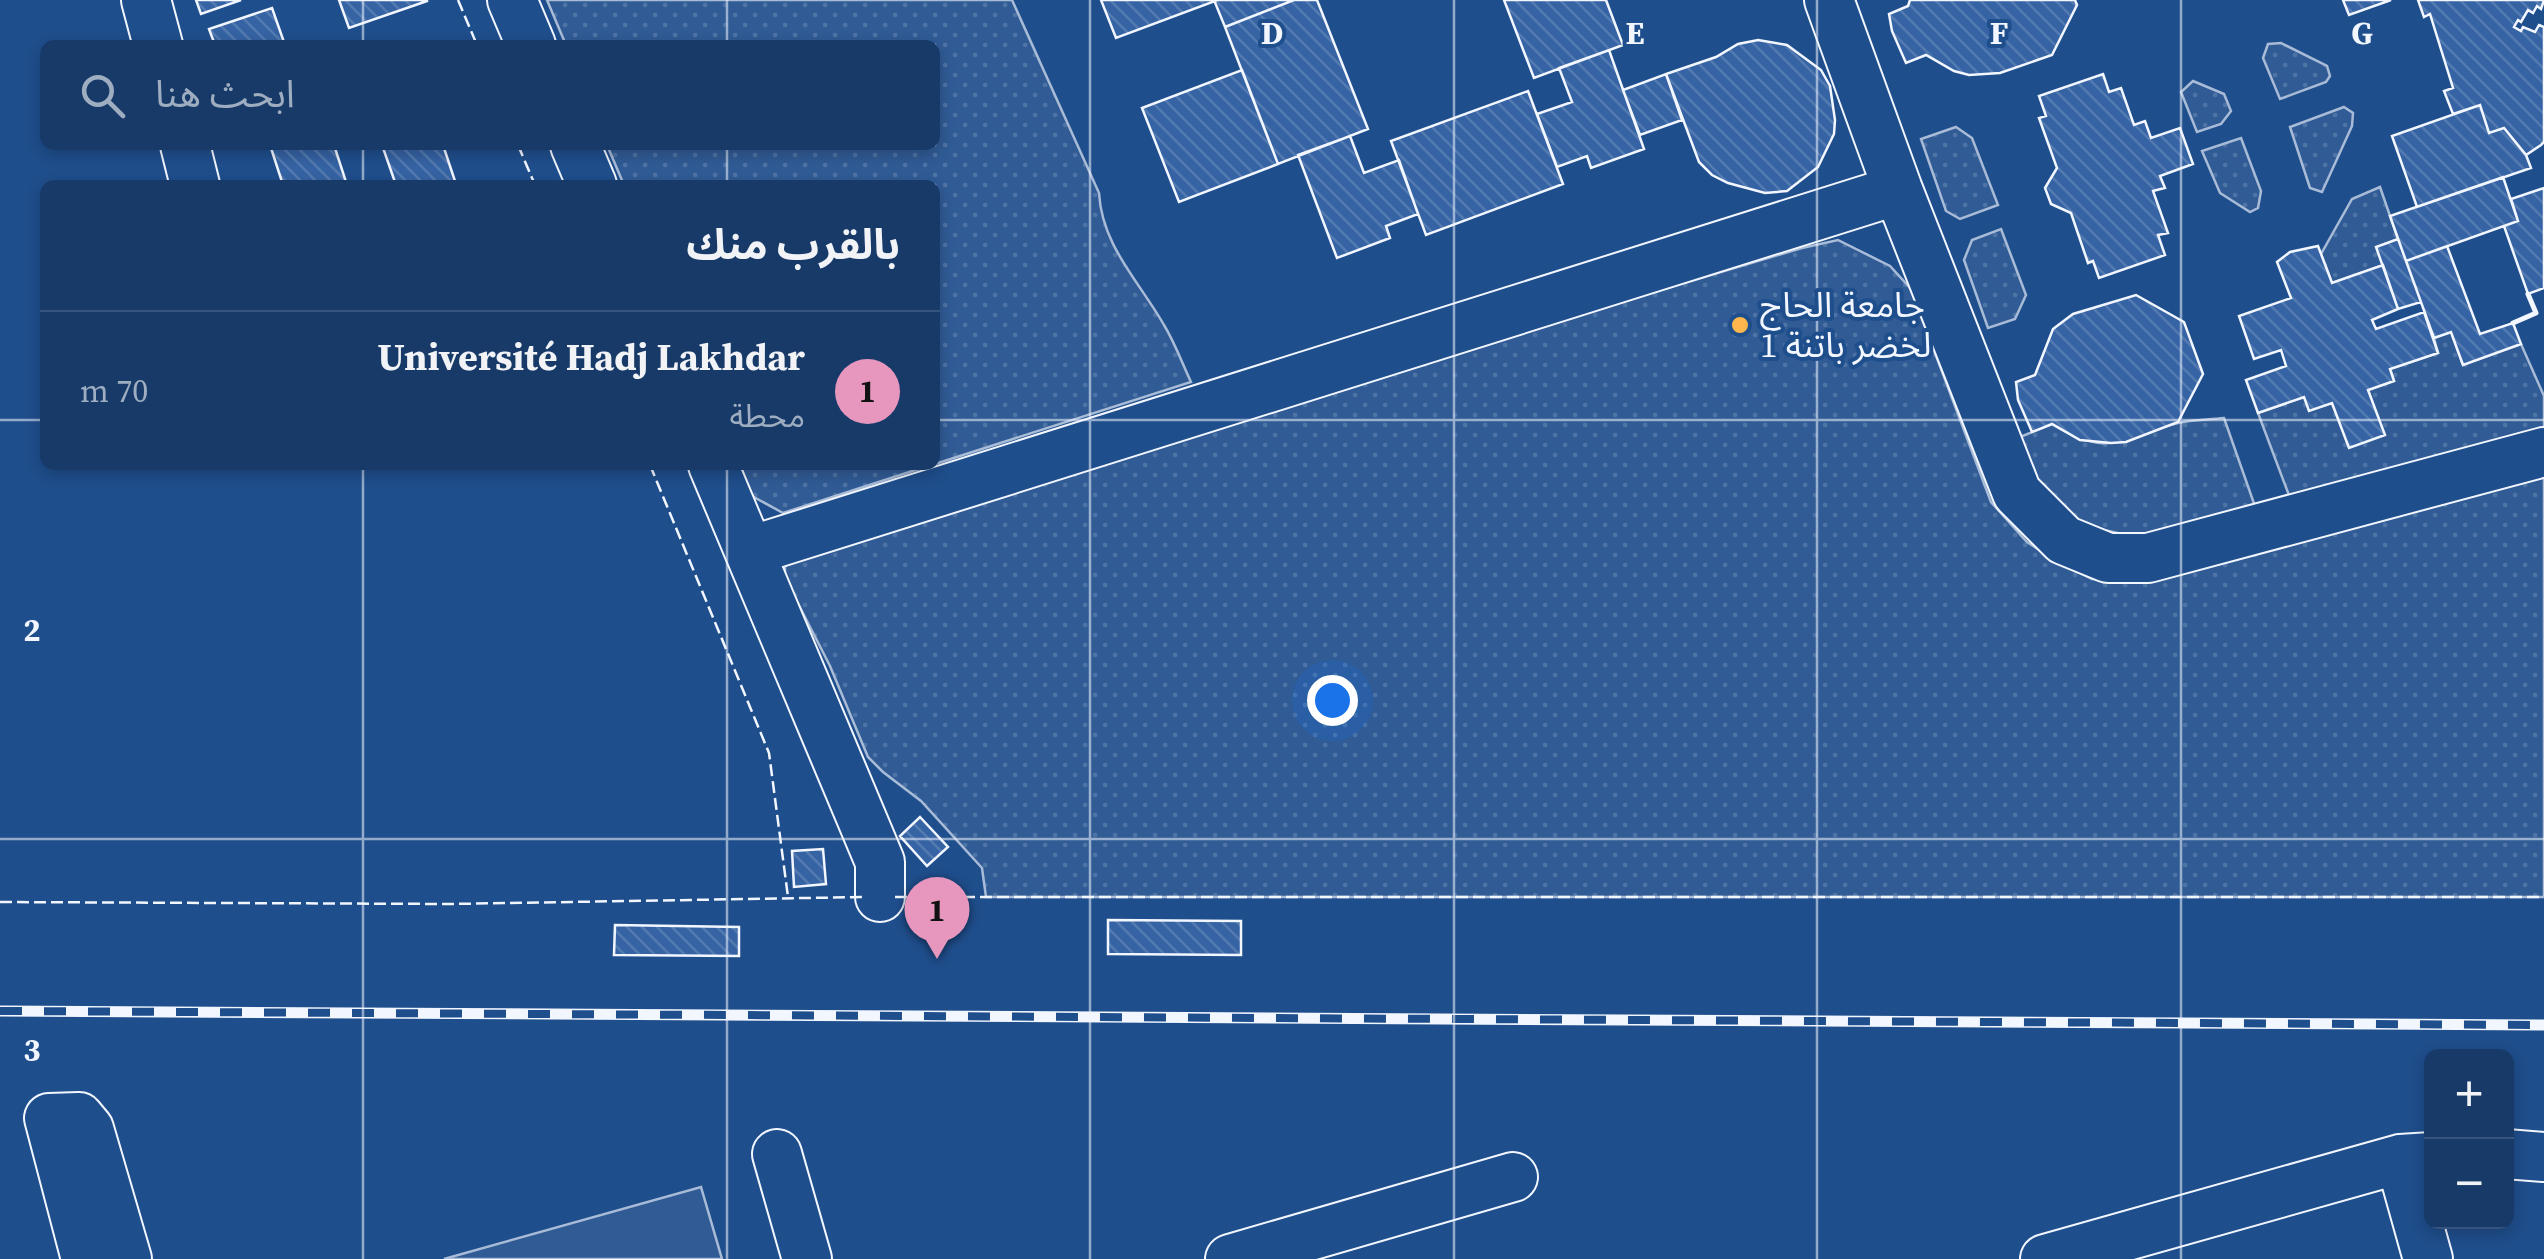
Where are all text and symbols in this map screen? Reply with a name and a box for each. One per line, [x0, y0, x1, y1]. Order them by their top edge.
text: D [1261, 11, 1283, 55]
text: E [1625, 11, 1645, 55]
text: F [1990, 11, 2008, 55]
text: G [2351, 11, 2373, 55]
search box [40, 40, 940, 150]
icon: search [75, 68, 130, 123]
text: ابحث هنا [155, 68, 295, 120]
text: بالقرب منك [686, 215, 900, 273]
place label: جامعة الحاج لخضر باتنة 1 [1760, 281, 1931, 369]
marker: جامعة الحاج لخضر باتنة 1 [1729, 314, 1751, 336]
text: Université Hadj Lakhdar [377, 331, 805, 383]
text: 70 m [80, 369, 148, 413]
text: 1 [859, 369, 876, 413]
text: محطة [730, 394, 805, 438]
text: 2 [23, 608, 41, 652]
your location [1307, 675, 1358, 726]
pin: 1 [904, 876, 970, 959]
text: 3 [23, 1028, 41, 1072]
map controls [2424, 1049, 2514, 1229]
button: + [2424, 1049, 2514, 1139]
button: − [2424, 1139, 2514, 1229]

